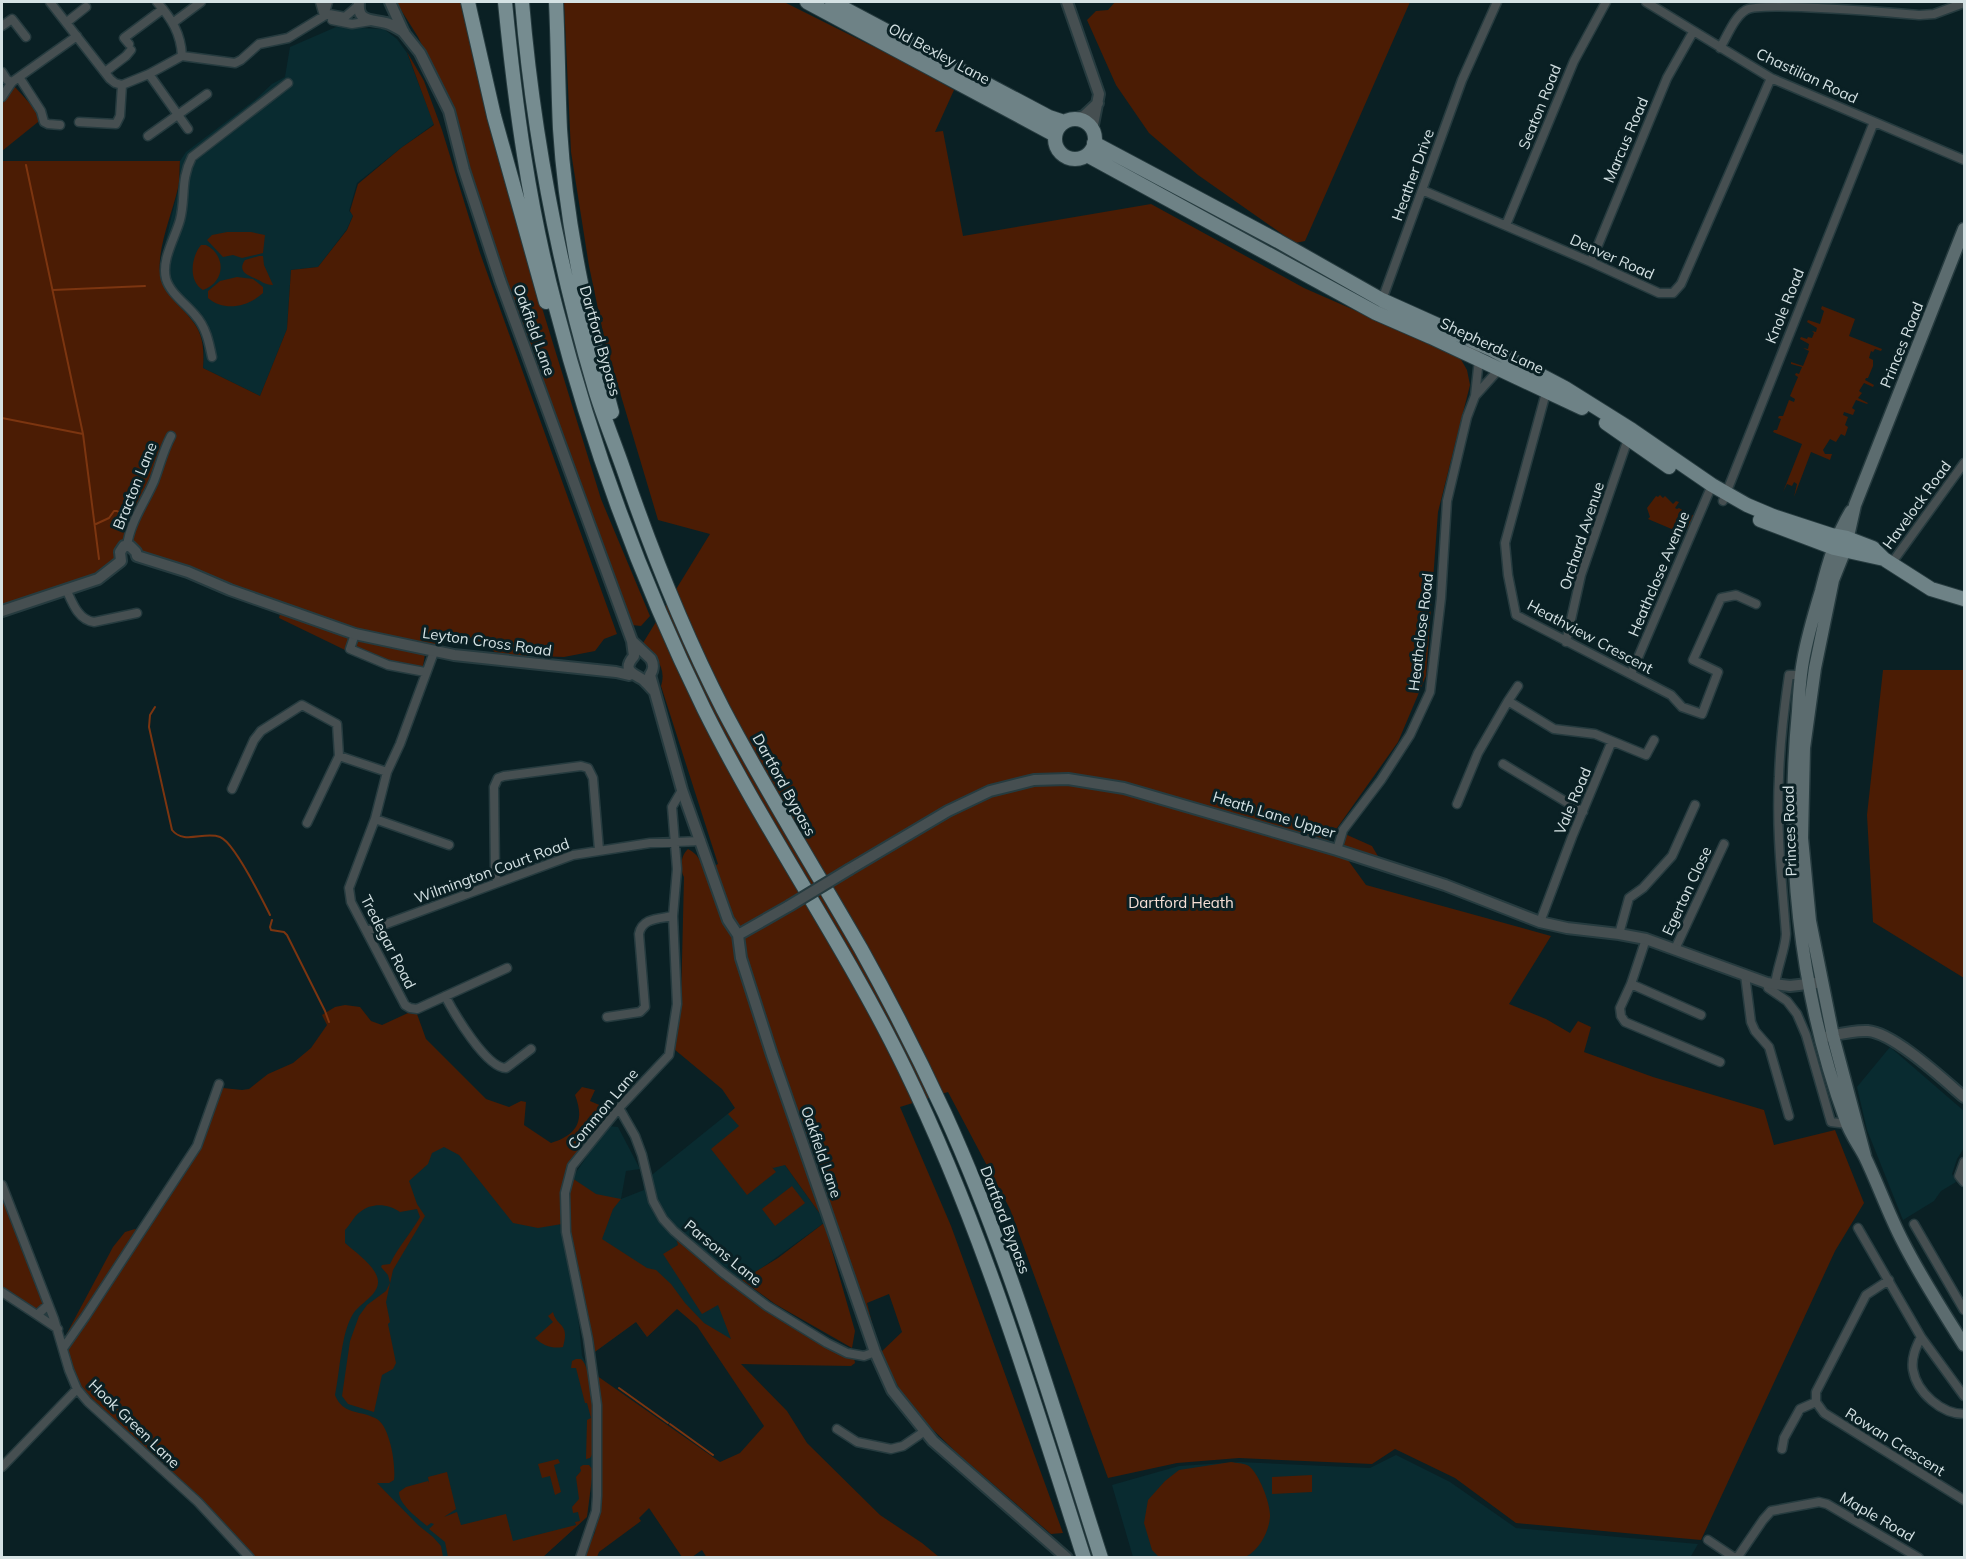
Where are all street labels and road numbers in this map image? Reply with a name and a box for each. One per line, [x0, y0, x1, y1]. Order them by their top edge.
street label: Old Bexley Lane [885, 19, 993, 88]
street label: Chastilian Road [1753, 44, 1861, 107]
street label: Seaton Road [1514, 62, 1565, 152]
street label: Marcus Road [1599, 94, 1652, 186]
street label: Heather Drive [1387, 126, 1438, 223]
street label: Denver Road [1567, 230, 1657, 284]
street label: Knole Road [1761, 265, 1808, 346]
street label: Oakfield Lane [509, 282, 560, 378]
street label: Dartford Bypass [576, 283, 625, 398]
street label: Princes Road [1876, 299, 1927, 391]
street label: Shepherds Lane [1437, 313, 1547, 378]
street label: Bracton Lane [108, 439, 161, 532]
street label: Havelock Road [1878, 457, 1955, 553]
street label: Orchard Avenue [1555, 479, 1608, 592]
street label: Heathclose Avenue [1624, 508, 1693, 639]
street label: Heathclose Road [1404, 572, 1437, 692]
street label: Heathview Crescent [1524, 595, 1656, 678]
street label: Leyton Cross Road [421, 623, 553, 660]
street label: Dartford Bypass [748, 730, 820, 839]
street label: Vale Road [1550, 764, 1595, 837]
street label: Princes Road [1778, 785, 1801, 877]
street label: Heath Lane Upper [1211, 787, 1338, 842]
street label: Wilmington Court Road [412, 834, 572, 907]
street label: Egerton Close [1658, 843, 1715, 938]
street label: Tredegar Road [357, 892, 420, 992]
street label: Common Lane [563, 1064, 642, 1153]
street label: Oakfield Lane [797, 1104, 846, 1200]
street label: Dartford Bypass [976, 1163, 1035, 1276]
street label: Parsons Lane [681, 1216, 766, 1290]
street label: Hook Green Lane [85, 1375, 184, 1472]
street label: Rowan Crescent [1842, 1403, 1949, 1480]
street label: Maple Road [1836, 1488, 1918, 1546]

